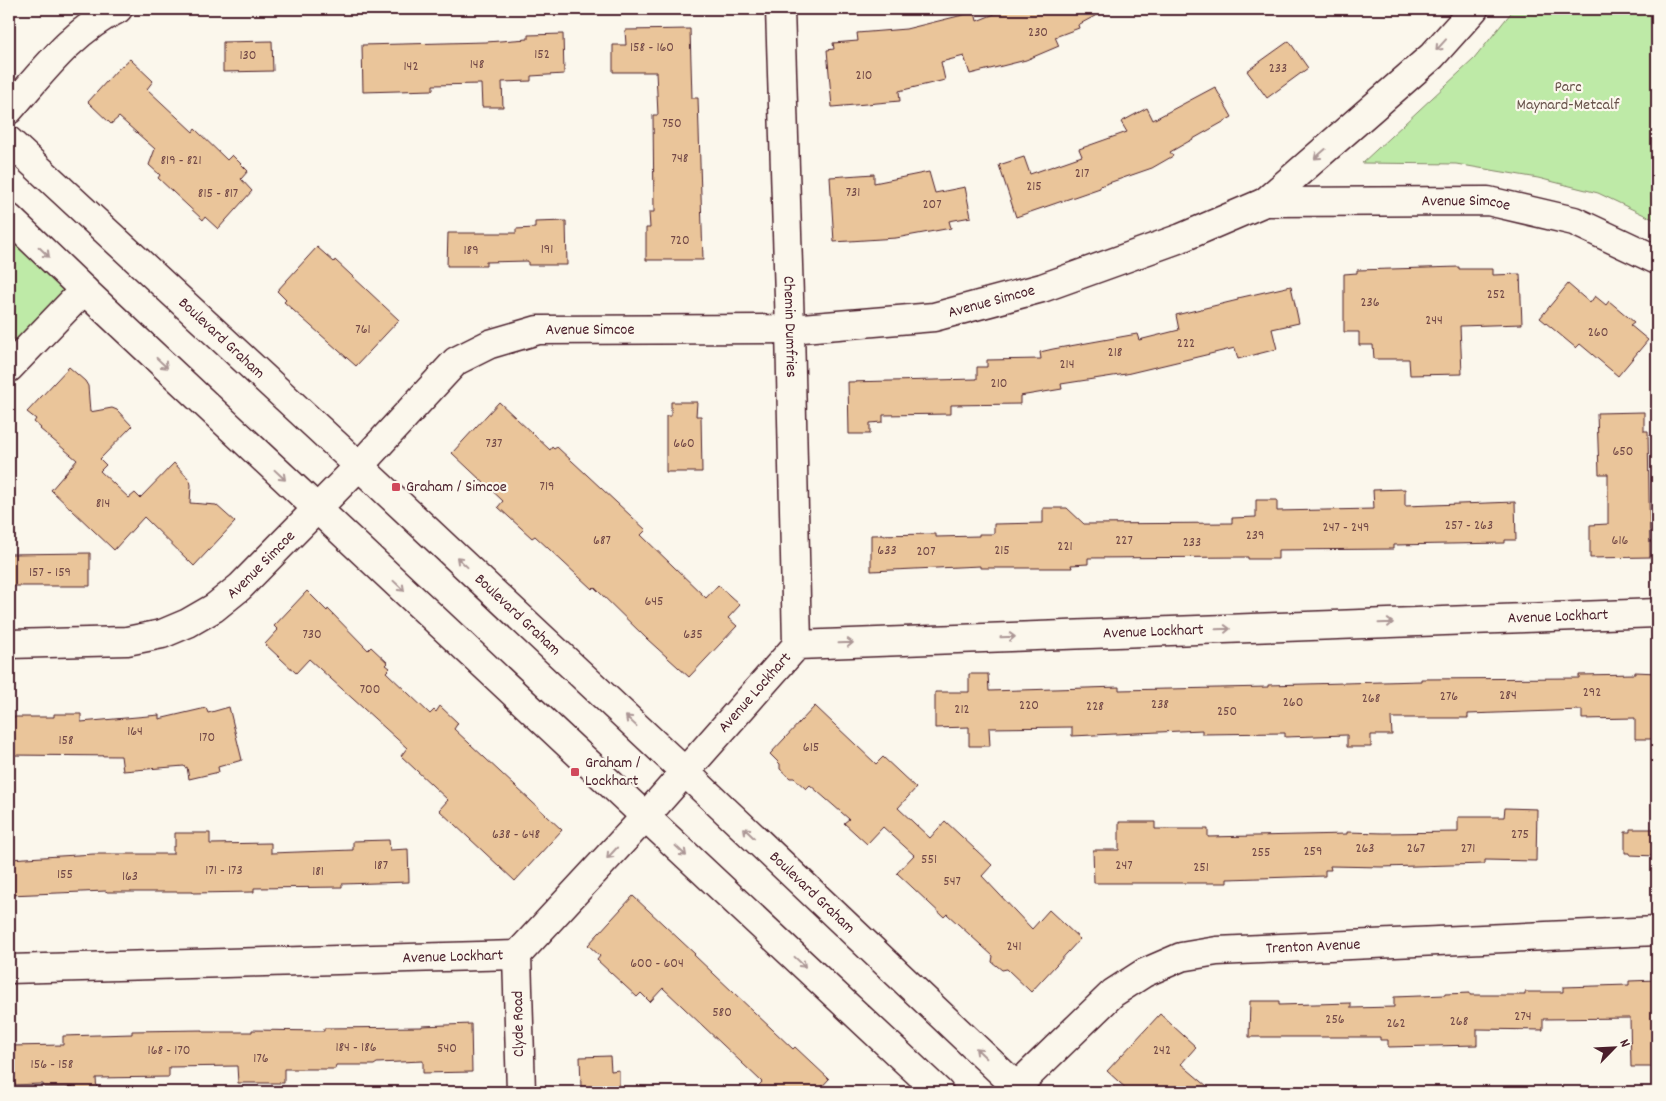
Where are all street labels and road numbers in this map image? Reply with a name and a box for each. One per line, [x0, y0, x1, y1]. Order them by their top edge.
street label: Avenue Simcoe [1421, 189, 1513, 217]
street label: Chemin Dumfries [777, 276, 803, 378]
street label: Avenue Simcoe [945, 279, 1037, 324]
street label: Boulevard Graham [173, 292, 270, 385]
street label: Avenue Simcoe [545, 318, 635, 341]
street label: Avenue Simcoe [222, 525, 301, 605]
street label: Boulevard Graham [469, 568, 566, 661]
street label: Avenue Lockhart [1507, 603, 1609, 630]
street label: Avenue Lockhart [1102, 618, 1204, 645]
street label: Avenue Lockhart [713, 647, 797, 738]
street label: Boulevard Graham [764, 846, 860, 939]
street label: Trenton Avenue [1265, 933, 1361, 960]
street label: Avenue Lockhart [402, 944, 504, 970]
street label: Clyde Road [507, 991, 531, 1057]

